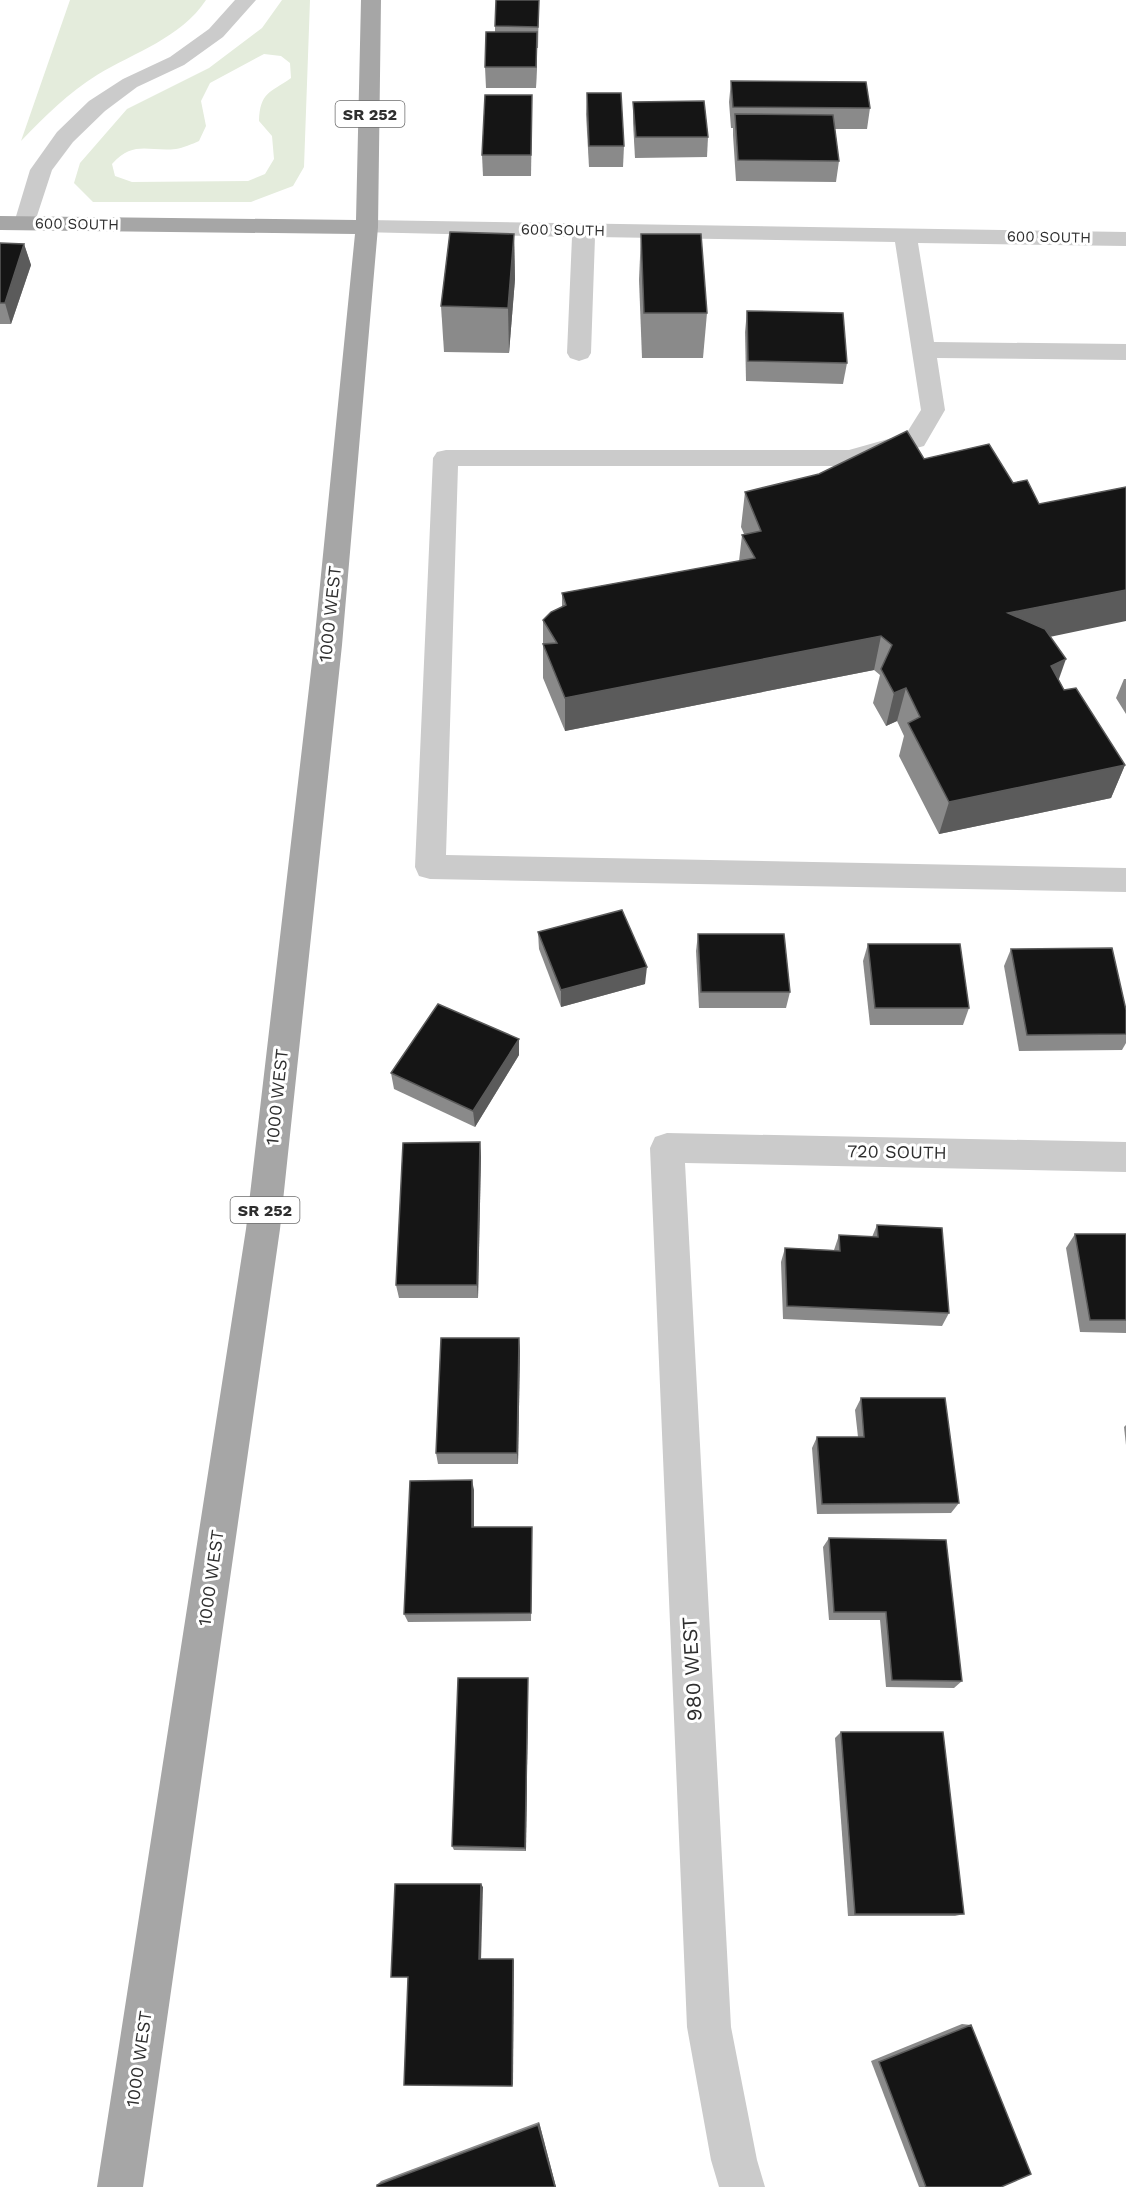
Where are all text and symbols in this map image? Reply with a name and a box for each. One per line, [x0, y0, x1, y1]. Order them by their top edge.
road number: SR 252 [336, 101, 404, 127]
street label: 600 SOUTH [35, 214, 119, 234]
street label: 600 SOUTH [521, 220, 605, 240]
street label: 600 SOUTH [1007, 227, 1091, 247]
street label: 1000 WEST [314, 565, 345, 663]
street label: 1000 WEST [261, 1048, 292, 1146]
street label: 720 SOUTH [847, 1140, 947, 1163]
road number: SR 252 [230, 1197, 300, 1223]
street label: 1000 WEST [193, 1528, 228, 1627]
street label: 980 WEST [676, 1616, 707, 1722]
street label: 1000 WEST [121, 2009, 156, 2108]

